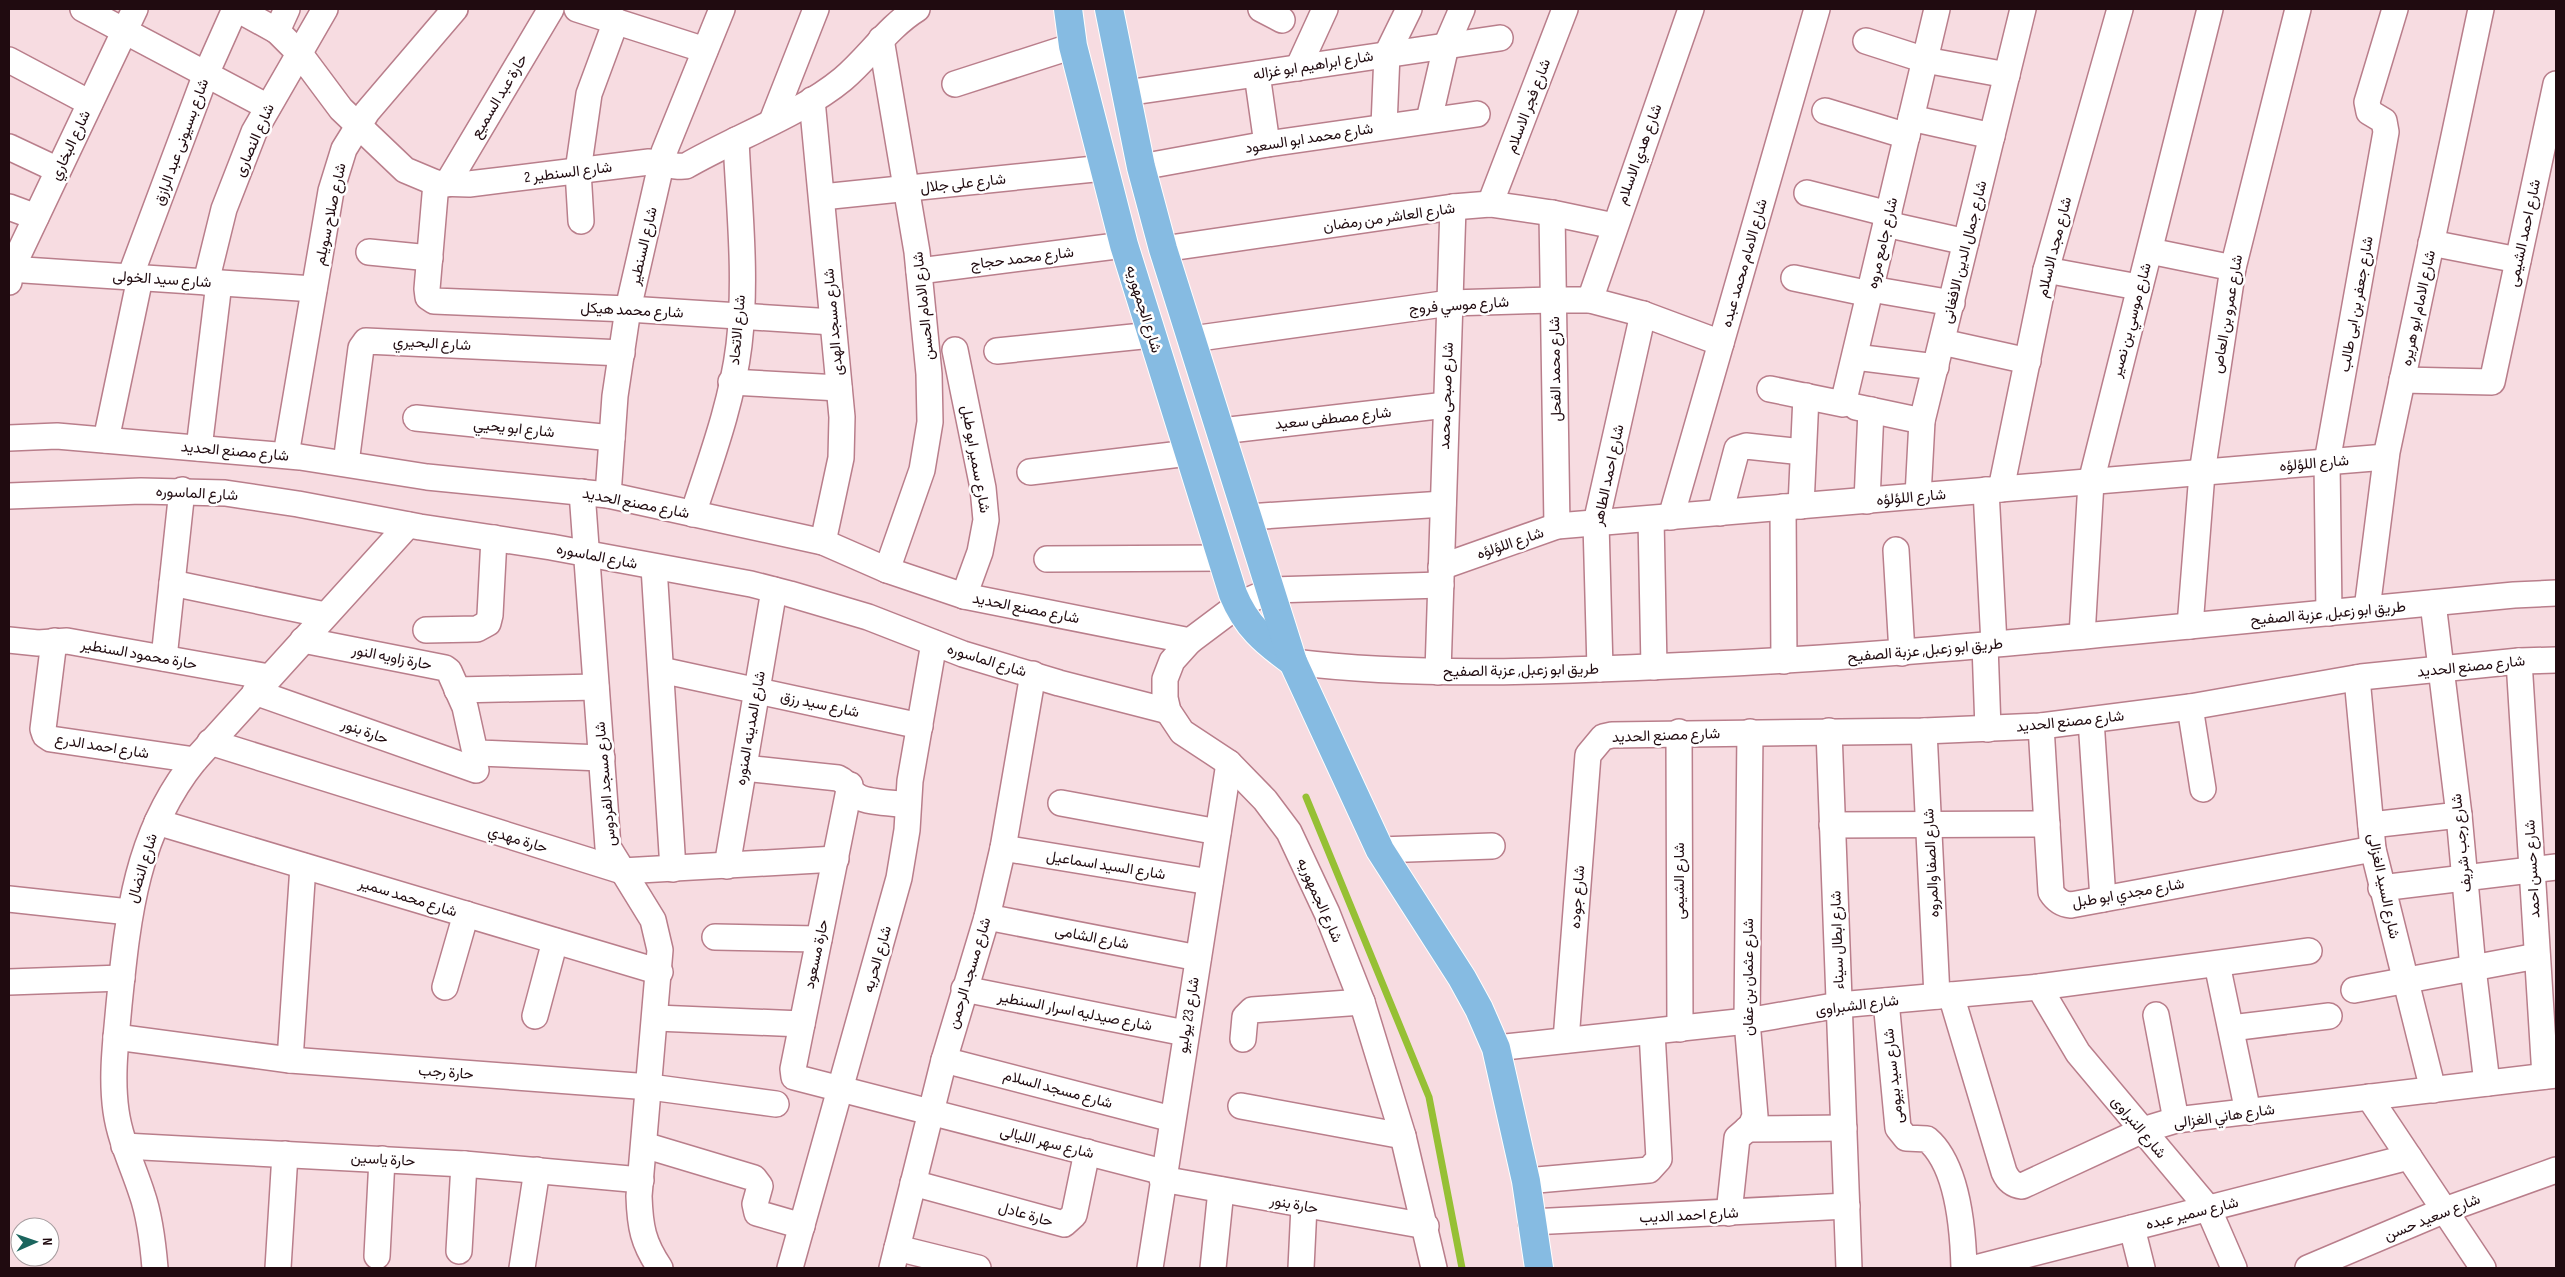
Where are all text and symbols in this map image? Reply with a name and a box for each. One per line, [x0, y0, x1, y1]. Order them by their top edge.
street label: شارع ابراهيم ابو غزاله [1252, 47, 1375, 85]
street label: حارة عبد السميع [467, 51, 533, 142]
street label: شارع فجر الاسلام [1502, 56, 1556, 156]
street label: شارع بسيونى عبد الرازق [150, 76, 214, 208]
street label: شارع النصارى [230, 101, 280, 180]
street label: شارع هدي الاسلام [1612, 101, 1669, 208]
street label: شارع البخاري [46, 107, 98, 185]
street label: شارع محمد ابو السعود [1244, 119, 1375, 159]
street label: شارع السنطير 2 [523, 158, 613, 188]
street label: شارع صلاح سويلم [310, 161, 352, 267]
street label: شارع على جلال [919, 170, 1007, 198]
street label: شارع احمد الشيمى [2504, 177, 2546, 289]
street label: شارع جمال الدين الافغانى [1938, 179, 1992, 326]
street label: شارع جامع مروه [1863, 195, 1903, 291]
street label: شارع مجد الاسلام [2033, 195, 2077, 300]
street label: شارع الامام محمد عبده [1717, 196, 1773, 330]
street label: شارع العاشر من رمضان [1322, 199, 1457, 237]
street label: شارع السنطير [625, 205, 663, 288]
street label: شارع جعفر بن ابى طالب [2335, 234, 2379, 374]
street label: شارع محمد حجاج [969, 243, 1075, 275]
street label: شارع الامام ابو هريره [2397, 248, 2441, 368]
street label: شارع الامام الحسن [908, 250, 940, 361]
street label: شارع عمرو بن العاص [2208, 253, 2248, 375]
street label: شارع موسي بن نصير [2107, 261, 2159, 381]
street label: شارع الجمهوريه [1120, 263, 1166, 356]
street label: شارع سيد الخولى [112, 267, 212, 293]
street label: شارع مسجد الهدى [819, 267, 849, 376]
street label: شارع موسي فروج [1408, 293, 1510, 321]
street label: شارع الاتحاد [725, 294, 751, 366]
street label: شارع محمد هيكل [580, 298, 684, 324]
street label: شارع محمد الفحل [1545, 316, 1567, 422]
street label: شارع البحيري [392, 332, 472, 358]
street label: شارع صبحى محمد [1435, 342, 1459, 450]
street label: شارع مصطفى سعيد [1274, 403, 1392, 435]
street label: شارع سمير ابو طبل [956, 404, 994, 515]
street label: شارع ابو يحيي [472, 415, 556, 445]
street label: شارع احمد الطاهر [1588, 423, 1630, 529]
street label: شارع مصنع الحديد [180, 437, 290, 467]
street label: شارع اللؤلؤه [2278, 451, 2350, 477]
street label: شارع الماسوره [155, 482, 239, 506]
street label: شارع مصنع الحديد [581, 484, 691, 524]
street label: شارع اللؤلؤه [1875, 485, 1947, 511]
street label: شارع اللؤلؤه [1474, 523, 1547, 565]
street label: شارع الماسوره [554, 539, 639, 575]
street label: شارع مصنع الحديد [971, 589, 1081, 629]
street label: طريق ابو زعبل, عزبة الصفيح [2250, 597, 2407, 631]
street label: طريق ابو زعبل, عزبة الصفيح [1847, 634, 2004, 668]
street label: حارة محمود السنطير [78, 635, 199, 674]
street label: شارع الماسوره [944, 639, 1029, 683]
street label: حارة زاويه النور [349, 640, 434, 675]
street label: شارع مصنع الحديد [2416, 651, 2526, 683]
street label: طريق ابو زعبل, عزبة الصفيح [1443, 660, 1599, 682]
street label: شارع المدينه المنوره [731, 669, 771, 787]
street label: شارع سيد رزق [778, 687, 861, 723]
street label: شارع مصنع الحديد [2015, 706, 2125, 738]
street label: حارة بنور [338, 714, 391, 749]
street label: شارع مسجد الفردوس [591, 720, 621, 847]
street label: شارع مصنع الحديد [1611, 724, 1721, 748]
street label: شارع احمد الدرع [53, 730, 151, 764]
street label: شارع رجب شريف [2447, 792, 2477, 893]
street label: شارع الصفا والمروه [1919, 808, 1945, 918]
street label: شارع حسن احمد [2520, 819, 2546, 919]
street label: حارة مهدي [485, 821, 550, 860]
street label: شارع النضال [123, 831, 163, 906]
street label: شارع السيد الغزالى [2362, 832, 2404, 941]
street label: شارع الشيمى [1670, 842, 1690, 920]
street label: شارع السيد اسماعيل [1045, 847, 1167, 885]
street label: شارع الجمهوريه [1291, 855, 1347, 946]
street label: شارع جوده [1566, 865, 1590, 929]
street label: شارع محمد سمير [355, 873, 460, 922]
street label: شارع مجدي ابو طبل [2070, 874, 2186, 916]
street label: شارع ابطال سيناء [1826, 890, 1850, 990]
street label: شارع مسجد الرحمن [943, 915, 996, 1032]
street label: حارة مسعود [800, 918, 833, 991]
street label: شارع عثمان بن عفان [1739, 918, 1759, 1036]
street label: شارع الشامى [1053, 921, 1131, 955]
street label: شارع الحريه [859, 923, 897, 995]
street label: شارع 23 يوليو [1173, 975, 1205, 1055]
street label: شارع صيدليه اسرار السنطير [995, 987, 1154, 1037]
street label: شارع الشبراوى [1814, 991, 1900, 1021]
street label: شارع سيد بيومى [1879, 1027, 1909, 1124]
street label: حارة رجب [418, 1061, 474, 1084]
street label: شارع مسجد السلام [1001, 1066, 1115, 1114]
street label: شارع النبراوى [2106, 1092, 2170, 1163]
street label: شارع هاني الغزالى [2172, 1100, 2276, 1136]
street label: شارع سهر الليالى [998, 1122, 1096, 1164]
street label: حارة ياسين [350, 1148, 416, 1171]
street label: شارع سعيد حسن [2381, 1189, 2484, 1246]
street label: حارة بنور [1267, 1191, 1319, 1218]
street label: شارع سمير عبده [2144, 1193, 2241, 1235]
street label: حارة عادل [996, 1198, 1055, 1231]
street label: شارع احمد الديب [1639, 1203, 1739, 1229]
north arrow [10, 1217, 60, 1267]
text: N [39, 1238, 56, 1246]

